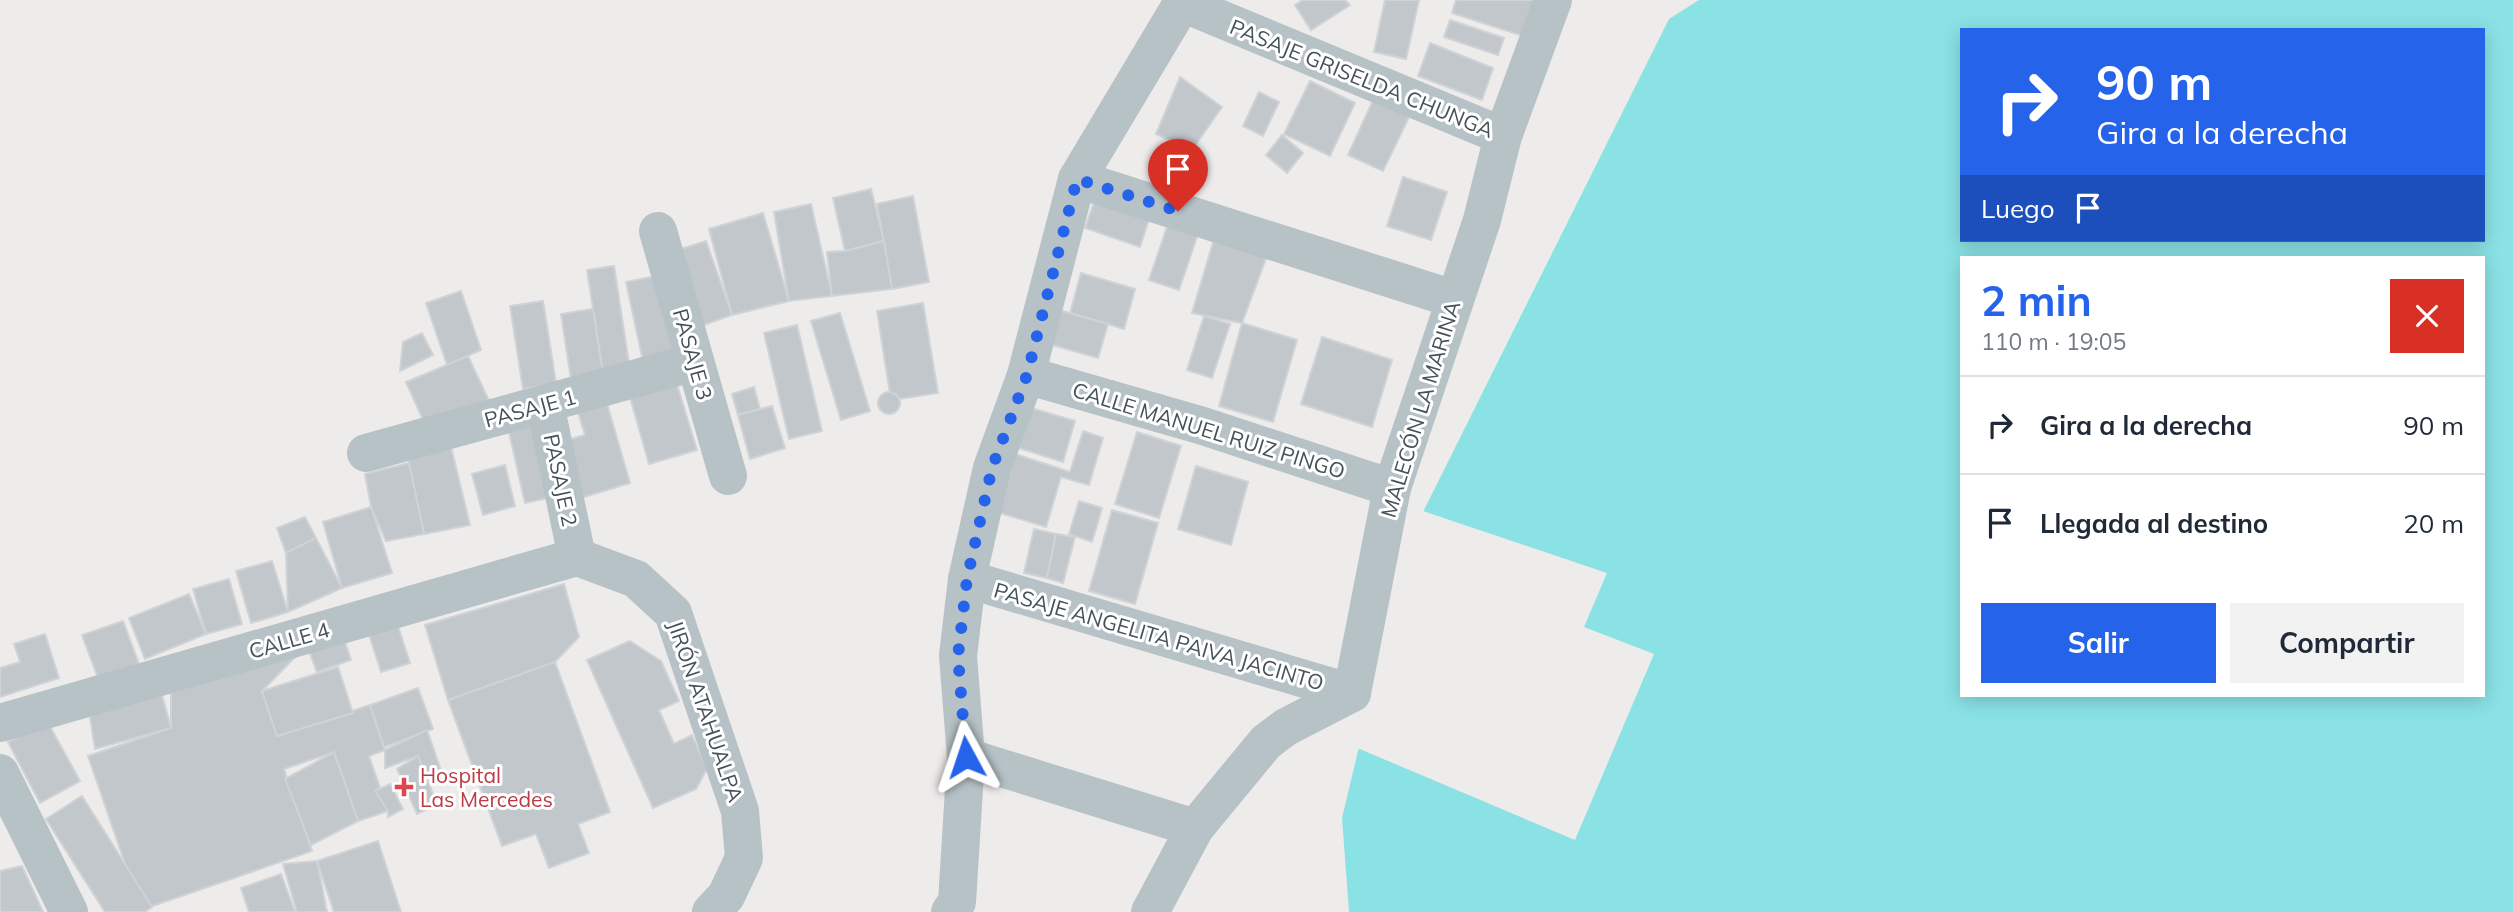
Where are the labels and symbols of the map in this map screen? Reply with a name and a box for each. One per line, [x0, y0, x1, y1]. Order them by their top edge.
street label: PASAJE GRISELDA CHUNGA [1226, 13, 1498, 143]
pin [1148, 139, 1208, 211]
street label: MALECÓN LA MARINA [1375, 297, 1465, 520]
street label: PASAJE 3 [668, 305, 718, 403]
street label: CALLE MANUEL RUIZ PINGO [1070, 376, 1348, 484]
street label: PASAJE 1 [481, 383, 579, 433]
street label: PASAJE 2 [539, 431, 583, 529]
street label: PASAJE ANGELITA PAIVA JACINTO [991, 576, 1327, 696]
street label: CALLE 4 [246, 616, 333, 664]
street label: JIRÓN ATAHUALPA [663, 617, 749, 806]
position arrow [929, 720, 1003, 794]
place label: Hospital Las Mercedes [420, 762, 553, 812]
marker: Hospital Las Mercedes [394, 777, 414, 797]

